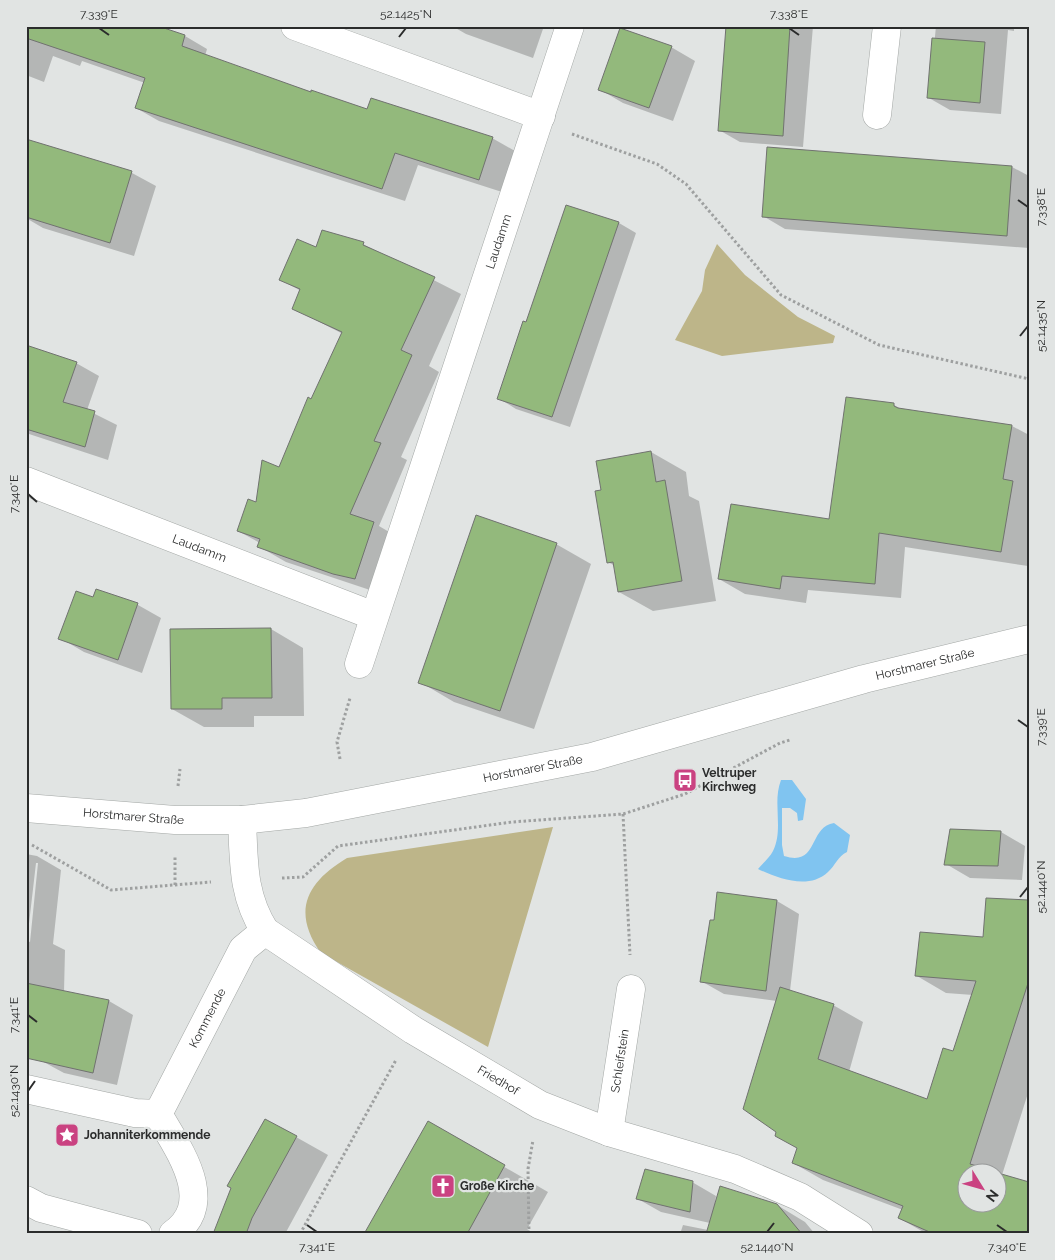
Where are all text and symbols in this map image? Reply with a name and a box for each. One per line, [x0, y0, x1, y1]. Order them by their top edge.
text: 7.339°E [80, 7, 118, 21]
text: 52.1425°N [380, 7, 432, 21]
text: 7.338°E [770, 7, 808, 21]
text: 7.338°E [1034, 188, 1048, 226]
street label: Laudamm [483, 212, 514, 271]
text: 52.1435°N [1034, 300, 1048, 352]
text: 7.340°E [7, 475, 21, 513]
street label: Laudamm [170, 531, 228, 565]
street label: Horstmarer Straße [874, 645, 976, 683]
text: 7.339°E [1034, 708, 1048, 746]
street label: Horstmarer Straße [482, 752, 584, 785]
place label: Veltruper Kirchweg [702, 766, 757, 794]
bus stop icon: Veltruper Kirchweg [672, 767, 698, 793]
street label: Horstmarer Straße [83, 806, 184, 827]
text: 52.1440°N [1034, 861, 1048, 913]
street label: Kommende [186, 986, 229, 1050]
text: 7.341°E [7, 997, 21, 1033]
street label: Schleifstein [608, 1028, 632, 1094]
street label: Friedhof [475, 1063, 522, 1099]
text: 52.1430°N [7, 1065, 21, 1117]
place icon: Johanniterkommende [54, 1122, 80, 1148]
place label: Johanniterkommende [84, 1128, 210, 1142]
north arrow [958, 1162, 1008, 1212]
church icon: Große Kirche [430, 1173, 456, 1199]
place label: Große Kirche [460, 1179, 534, 1193]
text: N [983, 1187, 1002, 1205]
text: 7.341°E [299, 1240, 335, 1254]
text: 52.1440°N [741, 1240, 793, 1254]
text: 7.340°E [988, 1240, 1026, 1254]

